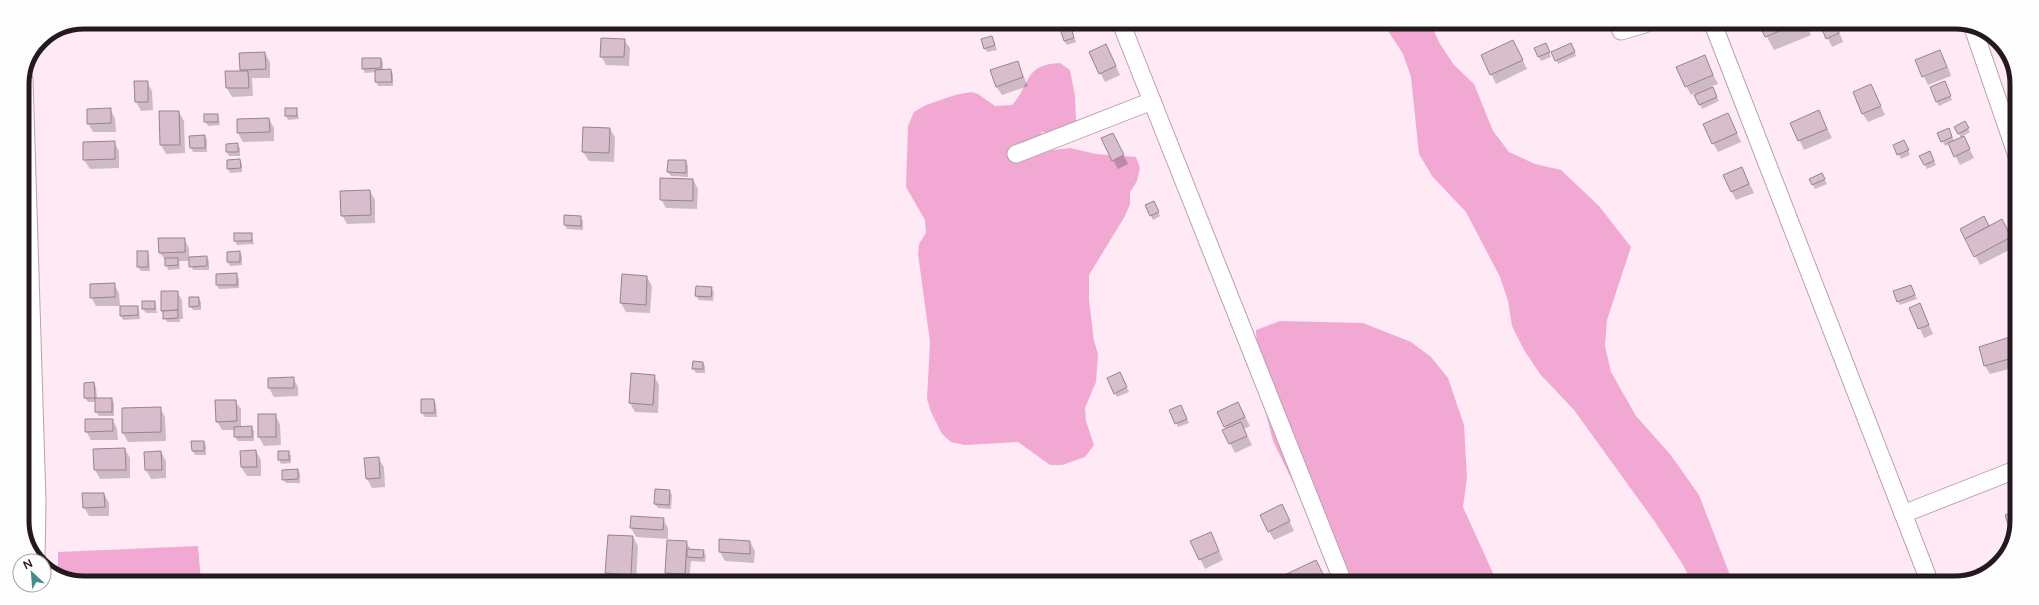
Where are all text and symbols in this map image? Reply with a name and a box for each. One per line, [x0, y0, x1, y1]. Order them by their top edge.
north arrow [12, 553, 52, 593]
text: N [21, 557, 35, 572]

